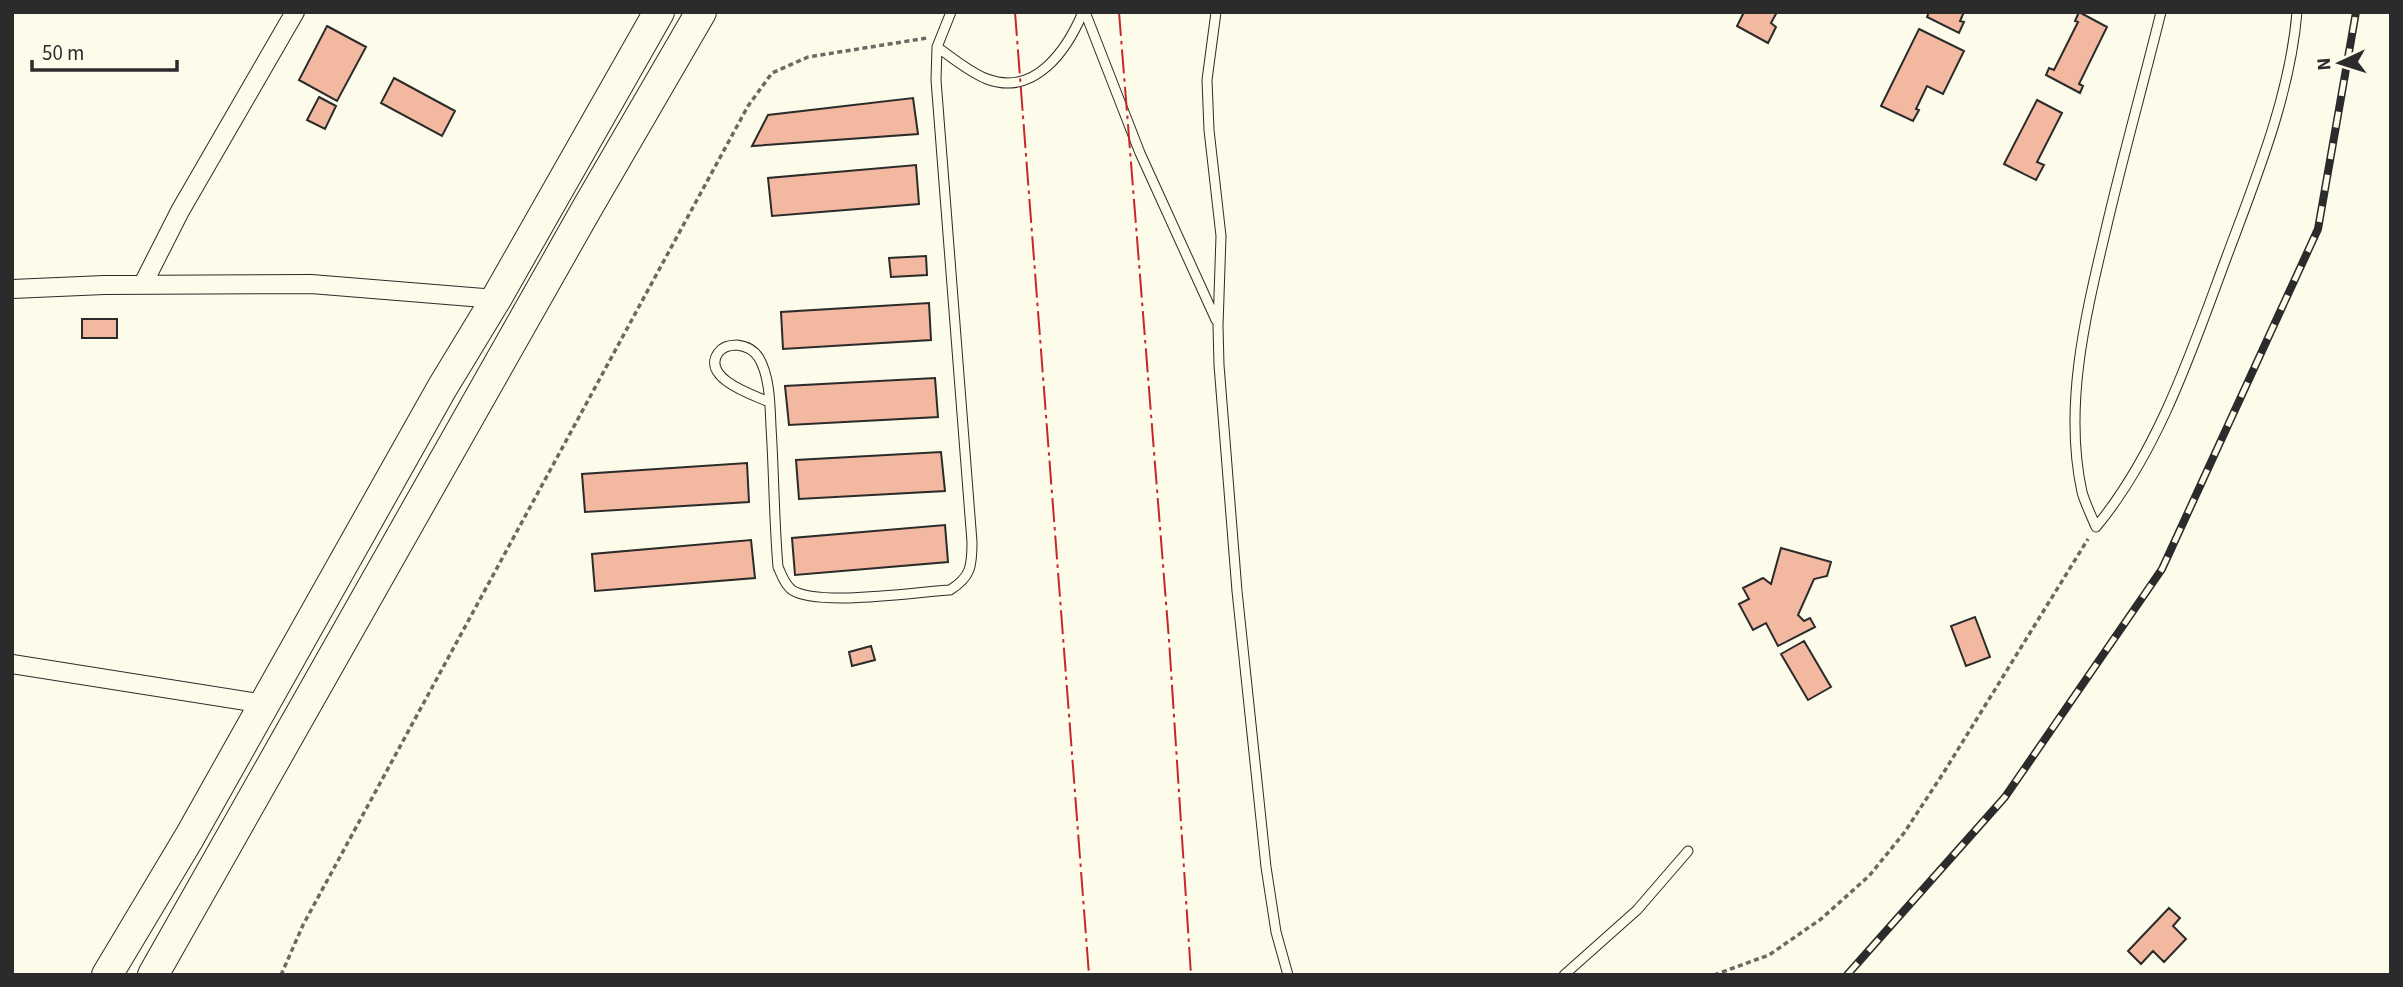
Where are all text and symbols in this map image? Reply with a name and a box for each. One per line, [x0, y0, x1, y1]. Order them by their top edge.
scale bar [32, 28, 177, 72]
north arrow [2305, 28, 2375, 98]
text: 50 m [42, 38, 84, 68]
text: N [2311, 57, 2338, 71]

